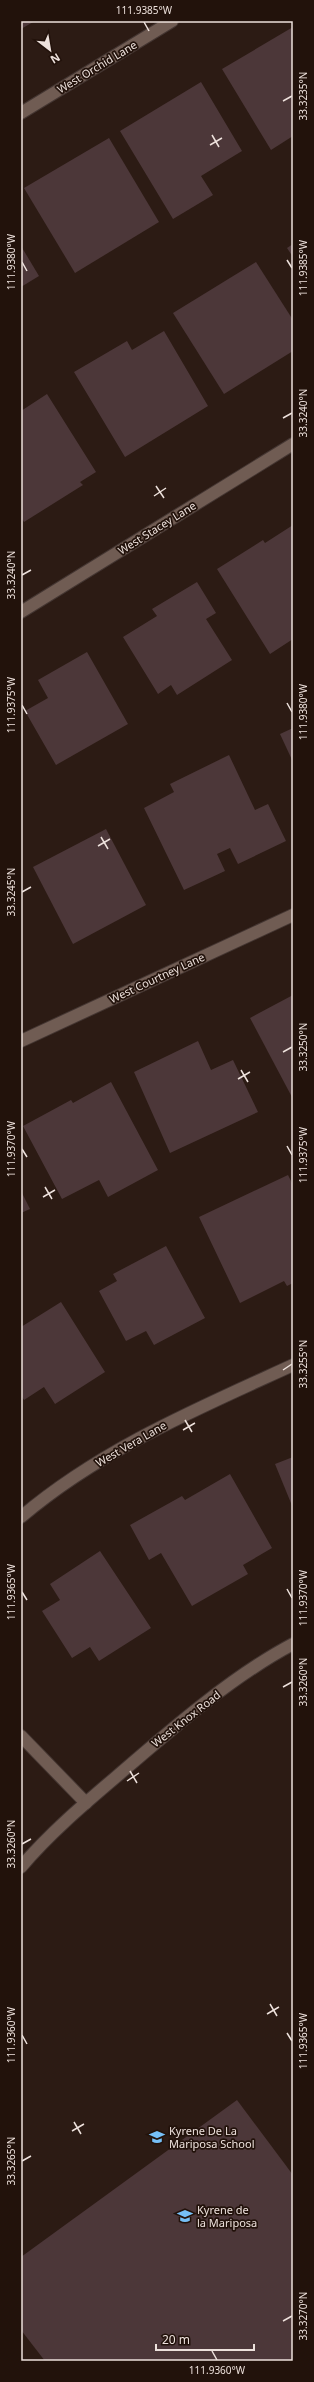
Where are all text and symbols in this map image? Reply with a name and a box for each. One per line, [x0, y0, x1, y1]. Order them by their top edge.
text: 111.9385°W [116, 3, 173, 17]
north arrow [30, 30, 70, 70]
street label: West Orchid Lane [54, 37, 139, 96]
text: N [48, 50, 63, 68]
text: 33.3235°N [296, 72, 310, 120]
text: 111.9380°W [4, 233, 18, 290]
text: 111.9385°W [296, 239, 310, 296]
text: 33.3240°N [296, 389, 310, 437]
street label: West Stacey Lane [115, 498, 199, 558]
text: 33.3240°N [4, 551, 18, 599]
text: 111.9375°W [4, 676, 18, 733]
text: 111.9380°W [296, 683, 310, 740]
text: 33.3245°N [4, 868, 18, 916]
street label: West Courtney Lane [107, 949, 207, 1006]
text: 33.3250°N [296, 1023, 310, 1071]
text: 111.9370°W [4, 1120, 18, 1177]
text: 111.9375°W [296, 1126, 310, 1183]
text: 33.3255°N [296, 1340, 310, 1388]
street label: West Vera Lane [93, 1417, 169, 1470]
text: 111.9365°W [4, 1563, 18, 1620]
text: 111.9370°W [296, 1569, 310, 1626]
text: 33.3260°N [296, 1658, 310, 1706]
street label: West Knox Road [148, 1687, 223, 1750]
text: 33.3260°N [4, 1820, 18, 1868]
text: 111.9360°W [4, 2006, 18, 2063]
text: 111.9365°W [296, 2012, 310, 2069]
place label: Kyrene De La Mariposa School [169, 2123, 255, 2151]
school or university icon: Kyrene De La Mariposa School [148, 2128, 166, 2146]
text: 33.3265°N [4, 2137, 18, 2185]
place label: Kyrene de la Mariposa [197, 2202, 257, 2230]
school or university icon: Kyrene de la Mariposa [176, 2207, 194, 2225]
text: 33.3270°N [296, 2292, 310, 2340]
scale bar [156, 2326, 254, 2352]
text: 20 m [162, 2331, 190, 2348]
text: 111.9360°W [189, 2363, 246, 2377]

